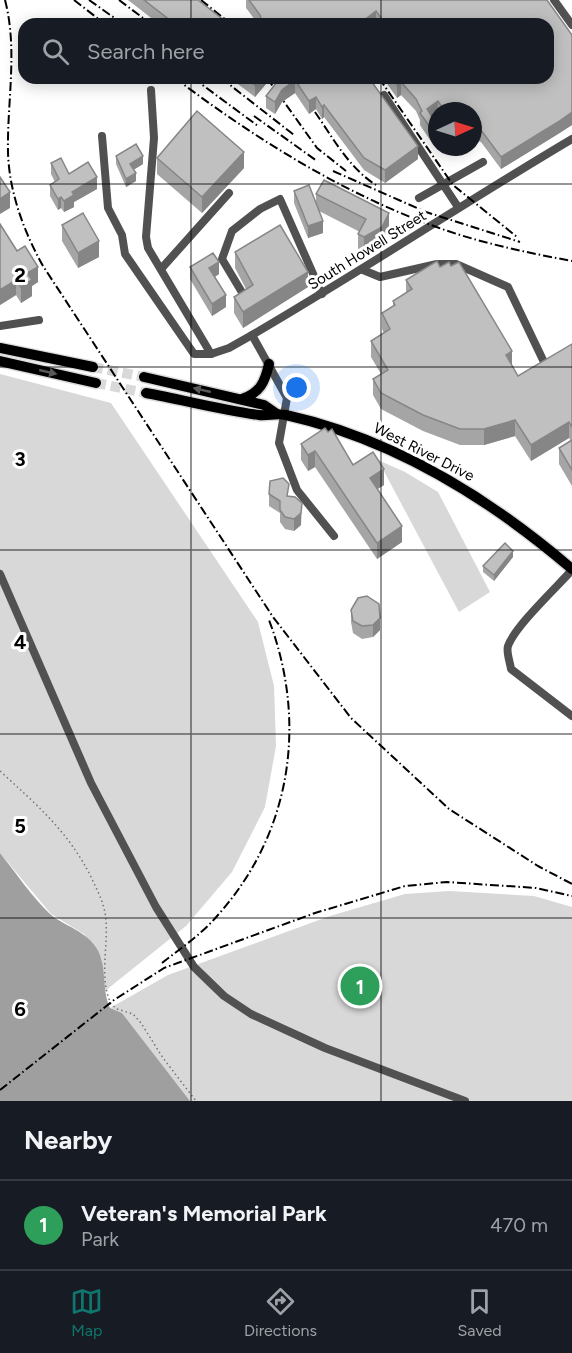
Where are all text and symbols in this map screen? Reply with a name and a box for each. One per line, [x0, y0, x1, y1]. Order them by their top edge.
search box [18, 18, 554, 84]
icon: search [39, 35, 72, 68]
text: Search here [87, 38, 205, 65]
north arrow [428, 102, 482, 156]
street label: South Howell Street [305, 206, 430, 294]
text: 2 [14, 263, 26, 287]
one-way arrow [39, 368, 57, 378]
your location [282, 373, 311, 402]
one-way arrow [193, 385, 211, 395]
street label: West River Drive [371, 419, 477, 485]
text: 3 [14, 447, 26, 471]
text: 4 [14, 630, 27, 654]
text: 5 [14, 814, 26, 838]
pin: 1 [340, 964, 380, 1008]
text: 6 [14, 997, 26, 1021]
text: Nearby [24, 1124, 112, 1156]
text: Veteran's Memorial Park [81, 1200, 327, 1227]
text: 1 [39, 1213, 48, 1237]
text: 470 m [490, 1213, 548, 1237]
text: Park [81, 1227, 119, 1251]
tab: Map [70, 1285, 103, 1340]
tab: Directions [244, 1285, 317, 1340]
tab: Saved [458, 1285, 502, 1340]

